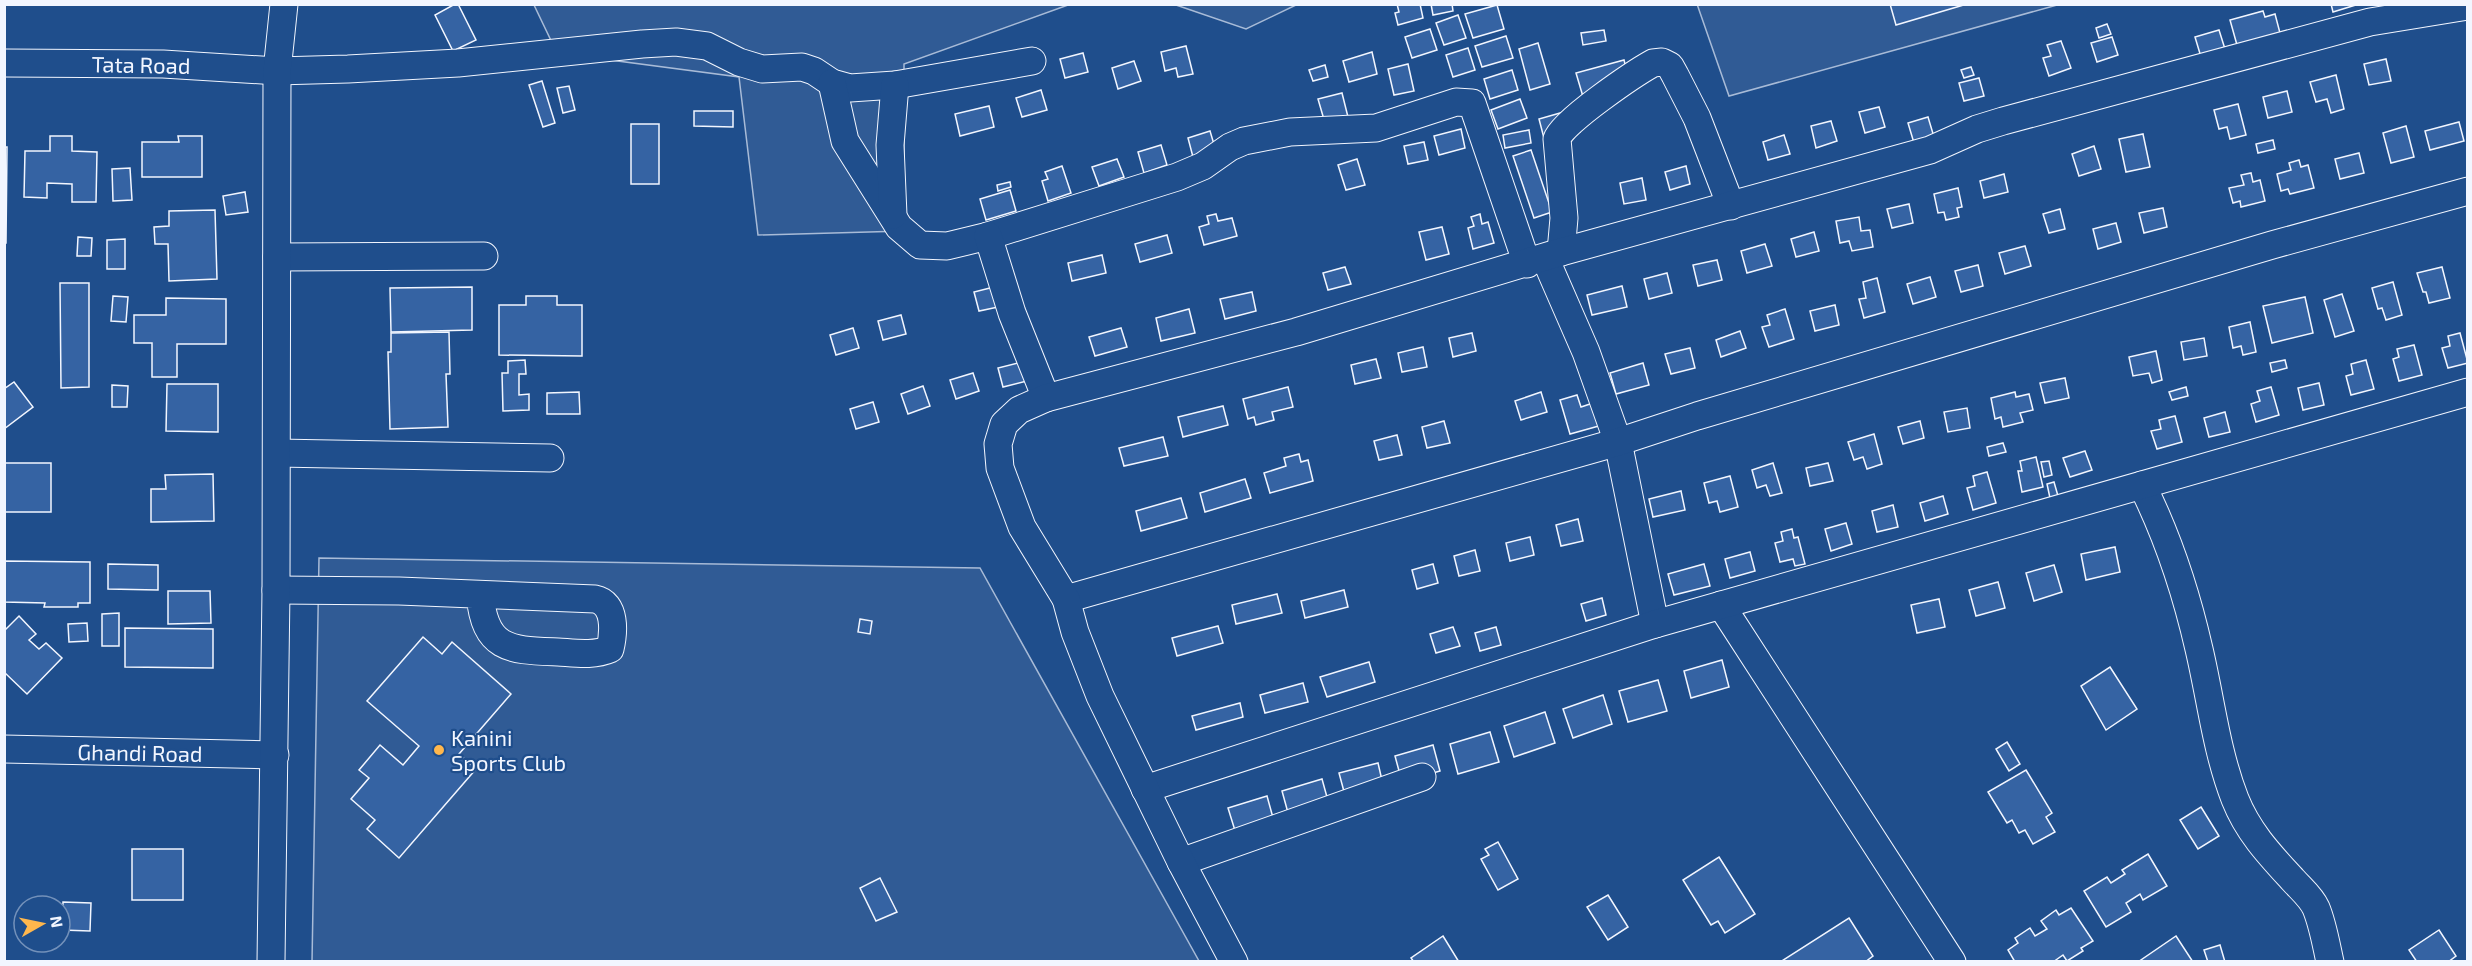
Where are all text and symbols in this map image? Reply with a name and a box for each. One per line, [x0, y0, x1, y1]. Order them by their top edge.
street label: Tata Road [91, 50, 191, 78]
place label: Kanini Sports Club [451, 724, 566, 775]
street label: Ghandi Road [77, 738, 203, 766]
marker: Kanini Sports Club [432, 743, 446, 757]
north arrow [12, 894, 72, 954]
text: N [47, 914, 68, 929]

